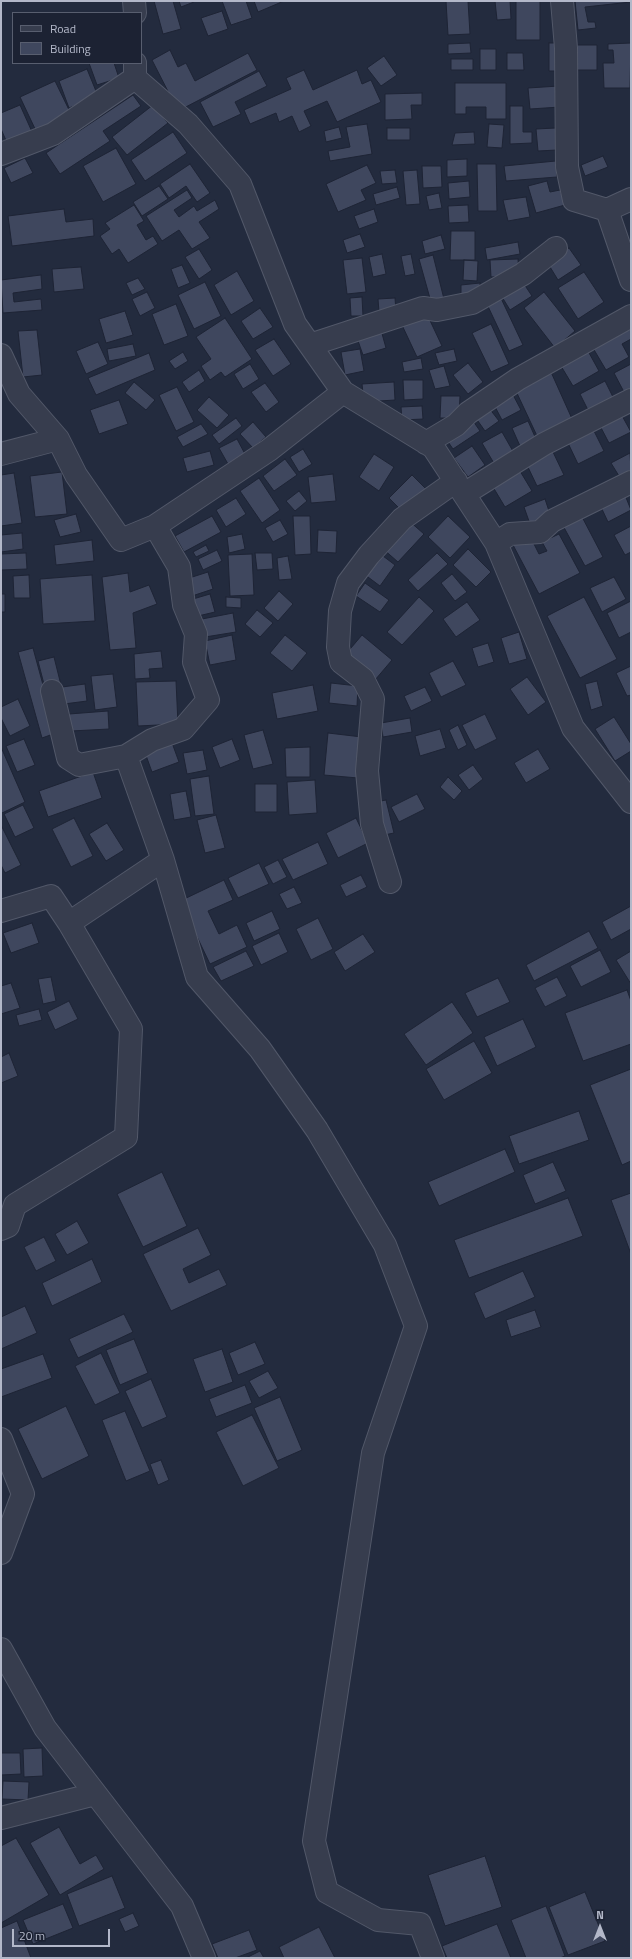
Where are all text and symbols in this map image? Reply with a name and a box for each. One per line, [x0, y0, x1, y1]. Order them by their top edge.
legend [12, 12, 142, 64]
text: Road [50, 19, 76, 38]
text: Building [50, 39, 91, 58]
north arrow [580, 1907, 620, 1947]
text: N [596, 1907, 604, 1923]
scale bar [14, 1921, 112, 1947]
text: 20 m [19, 1926, 45, 1945]

